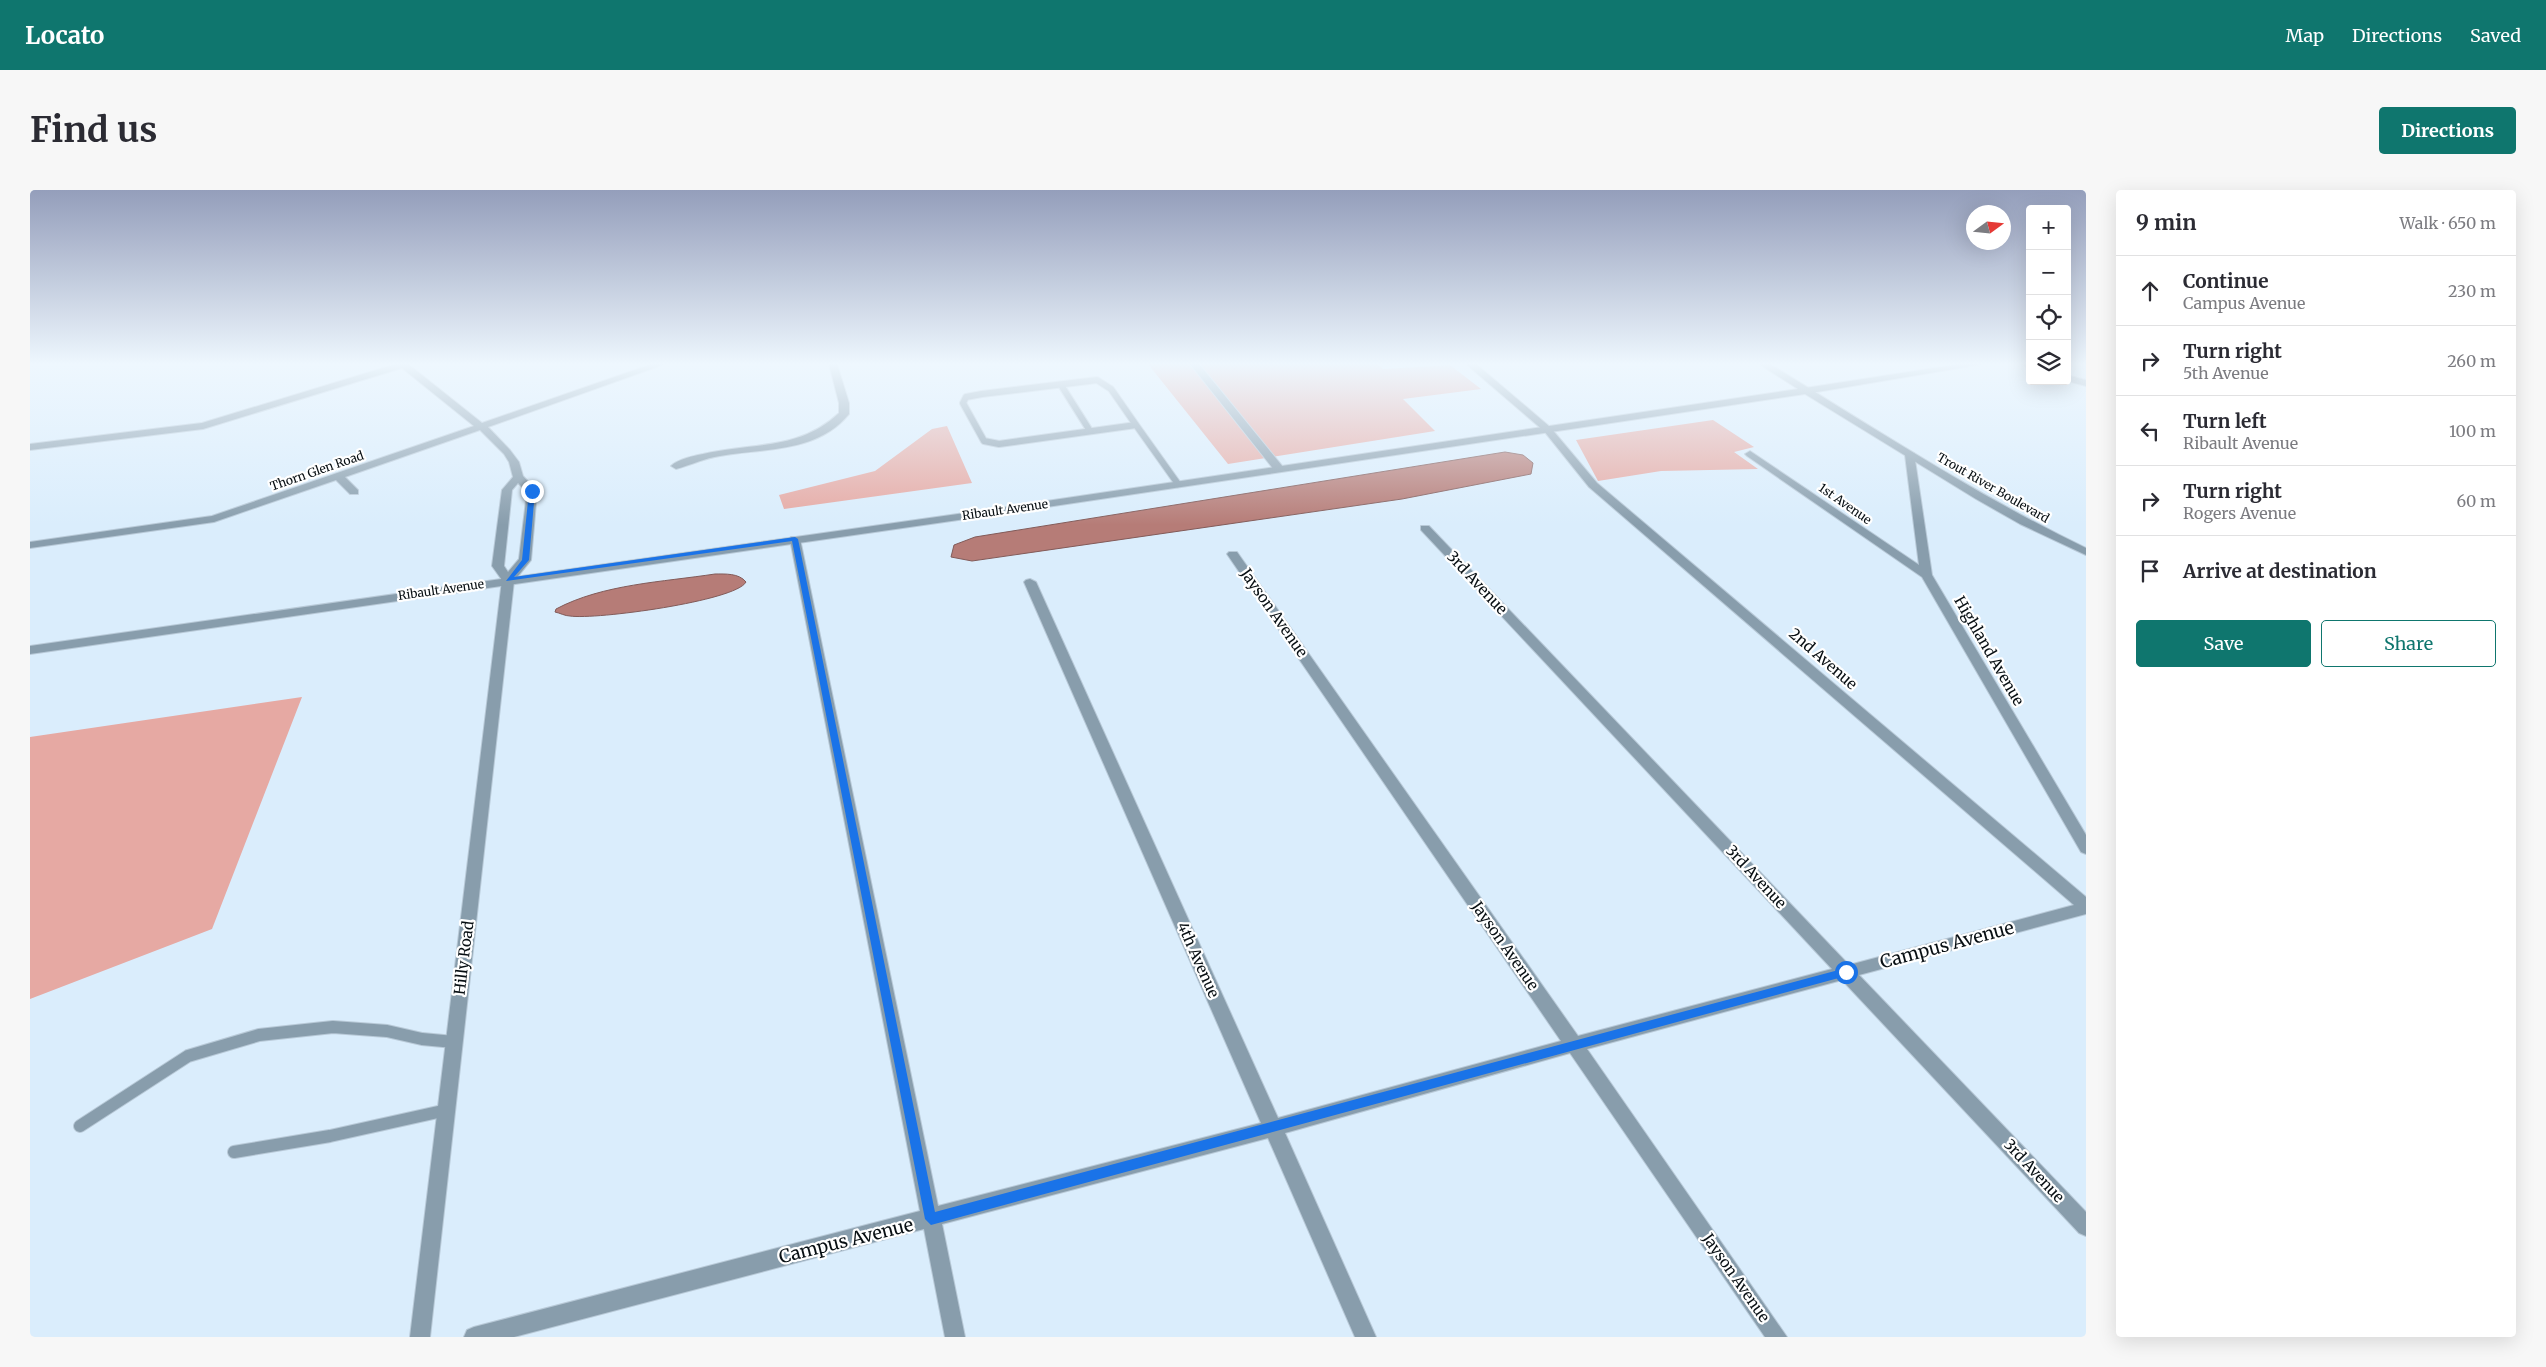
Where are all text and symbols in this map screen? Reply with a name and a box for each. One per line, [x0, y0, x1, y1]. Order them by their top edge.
text: Locato [25, 20, 104, 51]
text: Map [2286, 24, 2324, 47]
text: Directions [2352, 24, 2442, 47]
text: Saved [2470, 24, 2521, 47]
button: Directions [2379, 107, 2516, 154]
text: Find us [30, 108, 157, 152]
north arrow [1966, 205, 2011, 250]
map controls [2026, 205, 2071, 385]
button: + [2026, 205, 2071, 250]
text: 9 min [2136, 209, 2196, 236]
text: Walk · 650 m [2399, 213, 2496, 233]
button: − [2026, 250, 2071, 295]
text: Continue [2183, 269, 2269, 293]
icon: ahead [2136, 277, 2164, 305]
text: 230 m [2448, 281, 2496, 301]
text: Campus Avenue [2183, 293, 2305, 313]
button: locate [2026, 295, 2071, 340]
text: Turn right [2183, 339, 2282, 363]
button: layers [2026, 340, 2071, 385]
icon: right [2136, 347, 2164, 375]
text: 260 m [2447, 351, 2496, 371]
text: 5th Avenue [2183, 363, 2268, 383]
text: Turn left [2183, 409, 2267, 433]
icon: left [2136, 417, 2164, 445]
text: 100 m [2449, 421, 2496, 441]
text: Ribault Avenue [2183, 433, 2298, 453]
street label: Thorn Glen Road [268, 447, 366, 494]
street label: Trout River Boulevard [1935, 449, 2052, 526]
text: Turn right [2183, 479, 2282, 503]
route end [521, 480, 544, 503]
street label: 1st Avenue [1816, 480, 1875, 527]
icon: right [2136, 487, 2164, 515]
text: 60 m [2456, 491, 2496, 511]
street label: Ribault Avenue [961, 496, 1049, 523]
text: Rogers Avenue [2183, 503, 2296, 523]
street label: 3rd Avenue [1443, 547, 1512, 618]
icon: arrive [2136, 557, 2164, 585]
text: Arrive at destination [2183, 559, 2377, 583]
street label: Jayson Avenue [1236, 564, 1312, 661]
street label: Ribault Avenue [397, 576, 485, 603]
street label: Highland Avenue [1950, 593, 2029, 709]
button: Save [2136, 620, 2311, 667]
button: Share [2321, 620, 2496, 667]
street label: 2nd Avenue [1785, 624, 1861, 693]
street label: 3rd Avenue [1722, 841, 1791, 912]
street label: Jayson Avenue [1467, 897, 1543, 994]
street label: Campus Avenue [1877, 916, 2016, 973]
street label: 4th Avenue [1173, 919, 1224, 1001]
street label: Hilly Road [450, 920, 477, 996]
route start [1835, 961, 1858, 984]
street label: 3rd Avenue [2000, 1135, 2069, 1206]
street label: Campus Avenue [776, 1213, 915, 1268]
street label: Jayson Avenue [1698, 1229, 1774, 1326]

